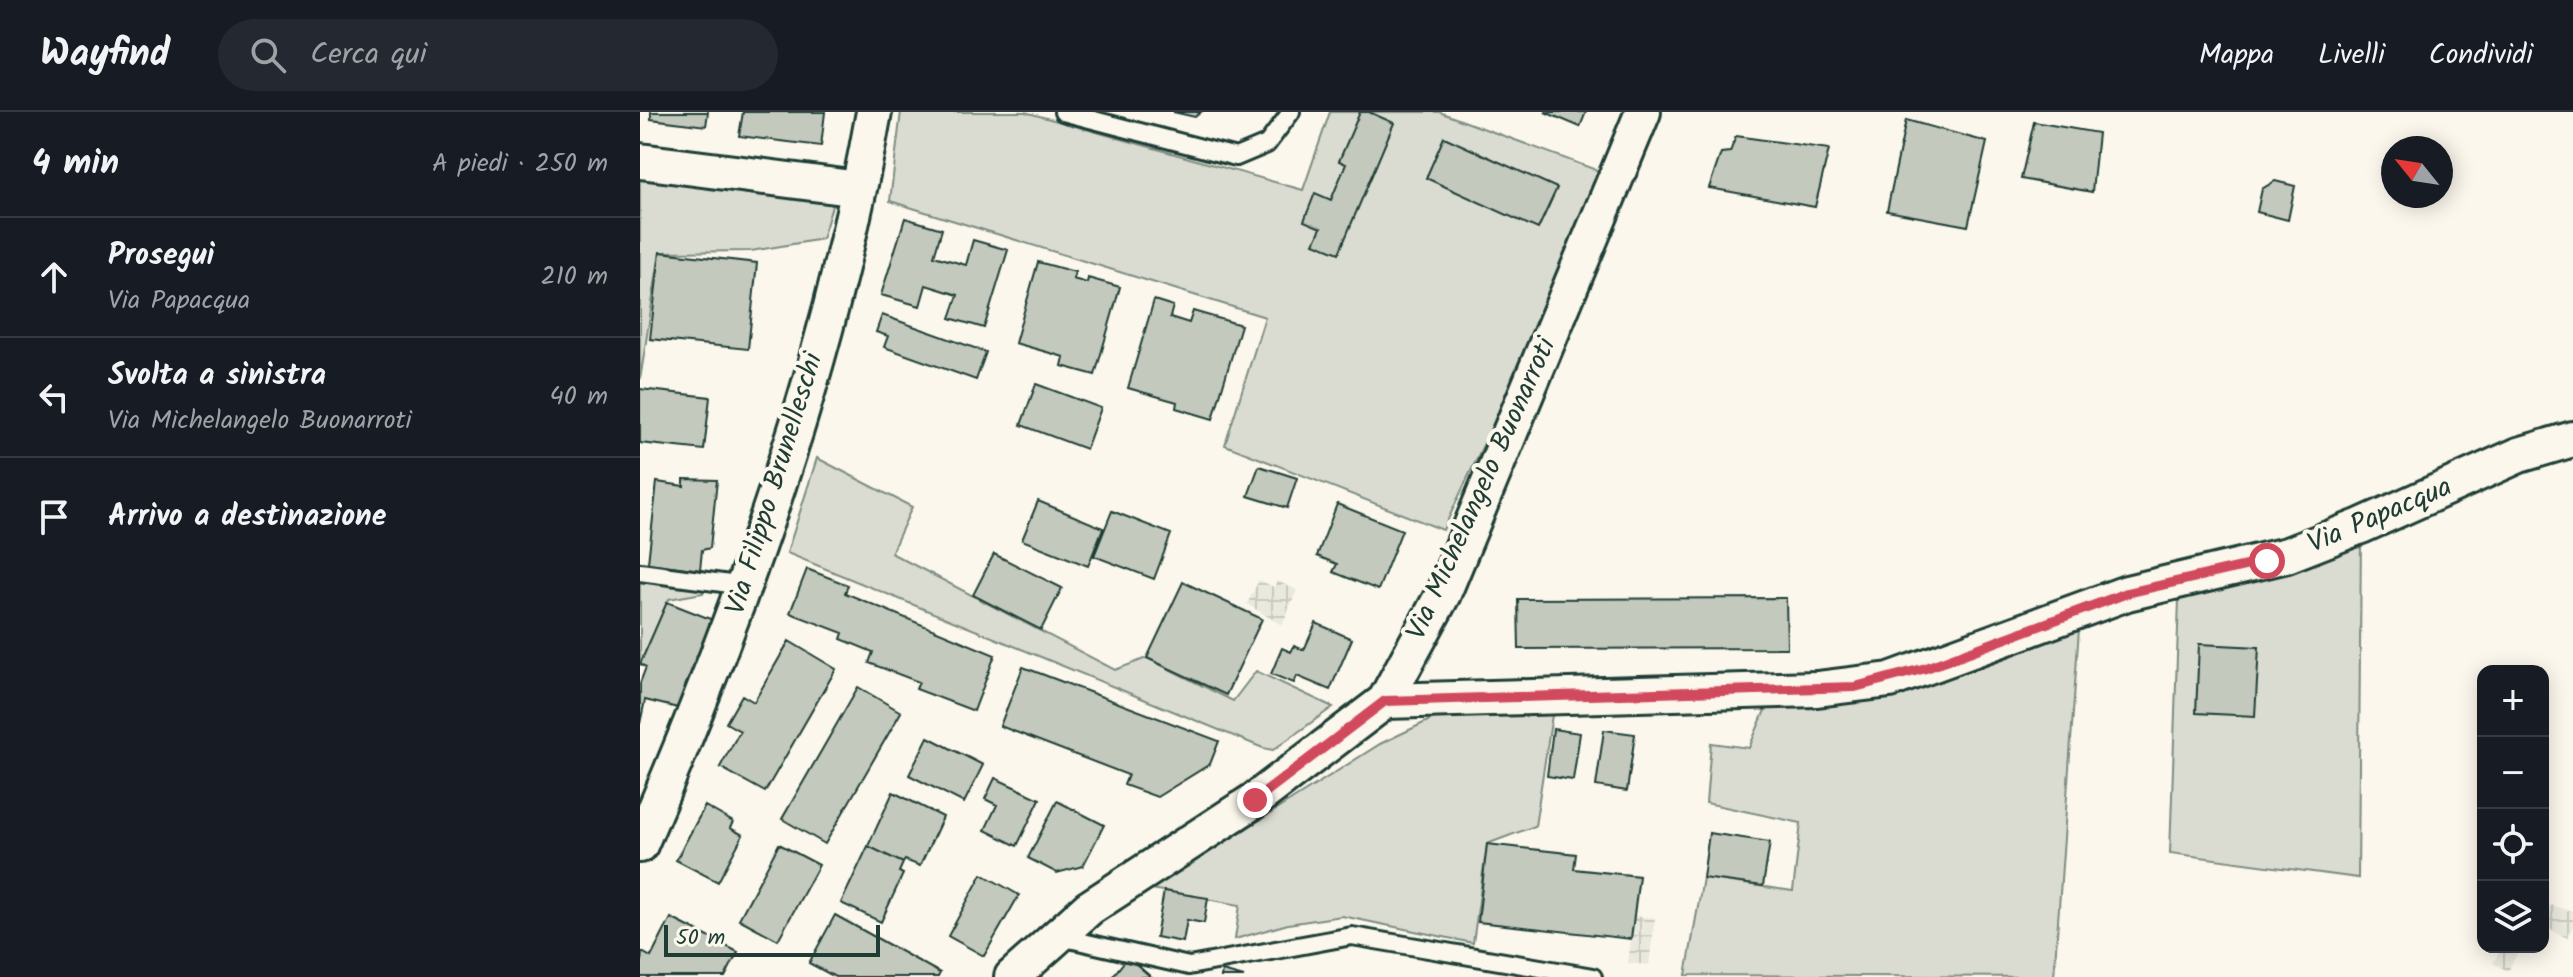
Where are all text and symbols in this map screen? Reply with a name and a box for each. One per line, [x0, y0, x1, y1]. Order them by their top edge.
search box [218, 19, 778, 91]
text: Wayfind [40, 25, 170, 85]
text: Cerca qui [310, 31, 427, 79]
icon: search [246, 33, 290, 77]
text: Mappa [2199, 33, 2274, 78]
text: Livelli [2318, 33, 2385, 78]
text: Condividi [2429, 33, 2533, 78]
north arrow [2381, 136, 2453, 208]
text: 4 min [32, 137, 119, 191]
text: A piedi · 250 m [432, 143, 608, 185]
text: Prosegui [108, 232, 214, 280]
icon: ahead [32, 255, 76, 299]
text: 210 m [541, 256, 608, 298]
text: Via Papacqua [108, 280, 250, 322]
street label: Via Michelangelo Buonarroti [1395, 329, 1570, 648]
street label: Via Filippo Brunelleschi [714, 346, 837, 621]
text: Svolta a sinistra [108, 352, 326, 400]
icon: left [32, 375, 76, 419]
text: 40 m [550, 376, 608, 418]
text: Via Michelangelo Buonarroti [108, 400, 412, 442]
street label: Via Papacqua [2301, 465, 2459, 567]
text: Arrivo a destinazione [108, 493, 386, 541]
icon: arrive [32, 495, 76, 539]
route start [2249, 543, 2285, 579]
map controls [2477, 665, 2549, 953]
button: + [2477, 665, 2549, 737]
button: − [2477, 737, 2549, 809]
route end [1237, 782, 1273, 818]
button: locate [2477, 809, 2549, 881]
button: layers [2477, 881, 2549, 953]
scale bar [664, 921, 880, 957]
text: 50 m [676, 921, 725, 956]

